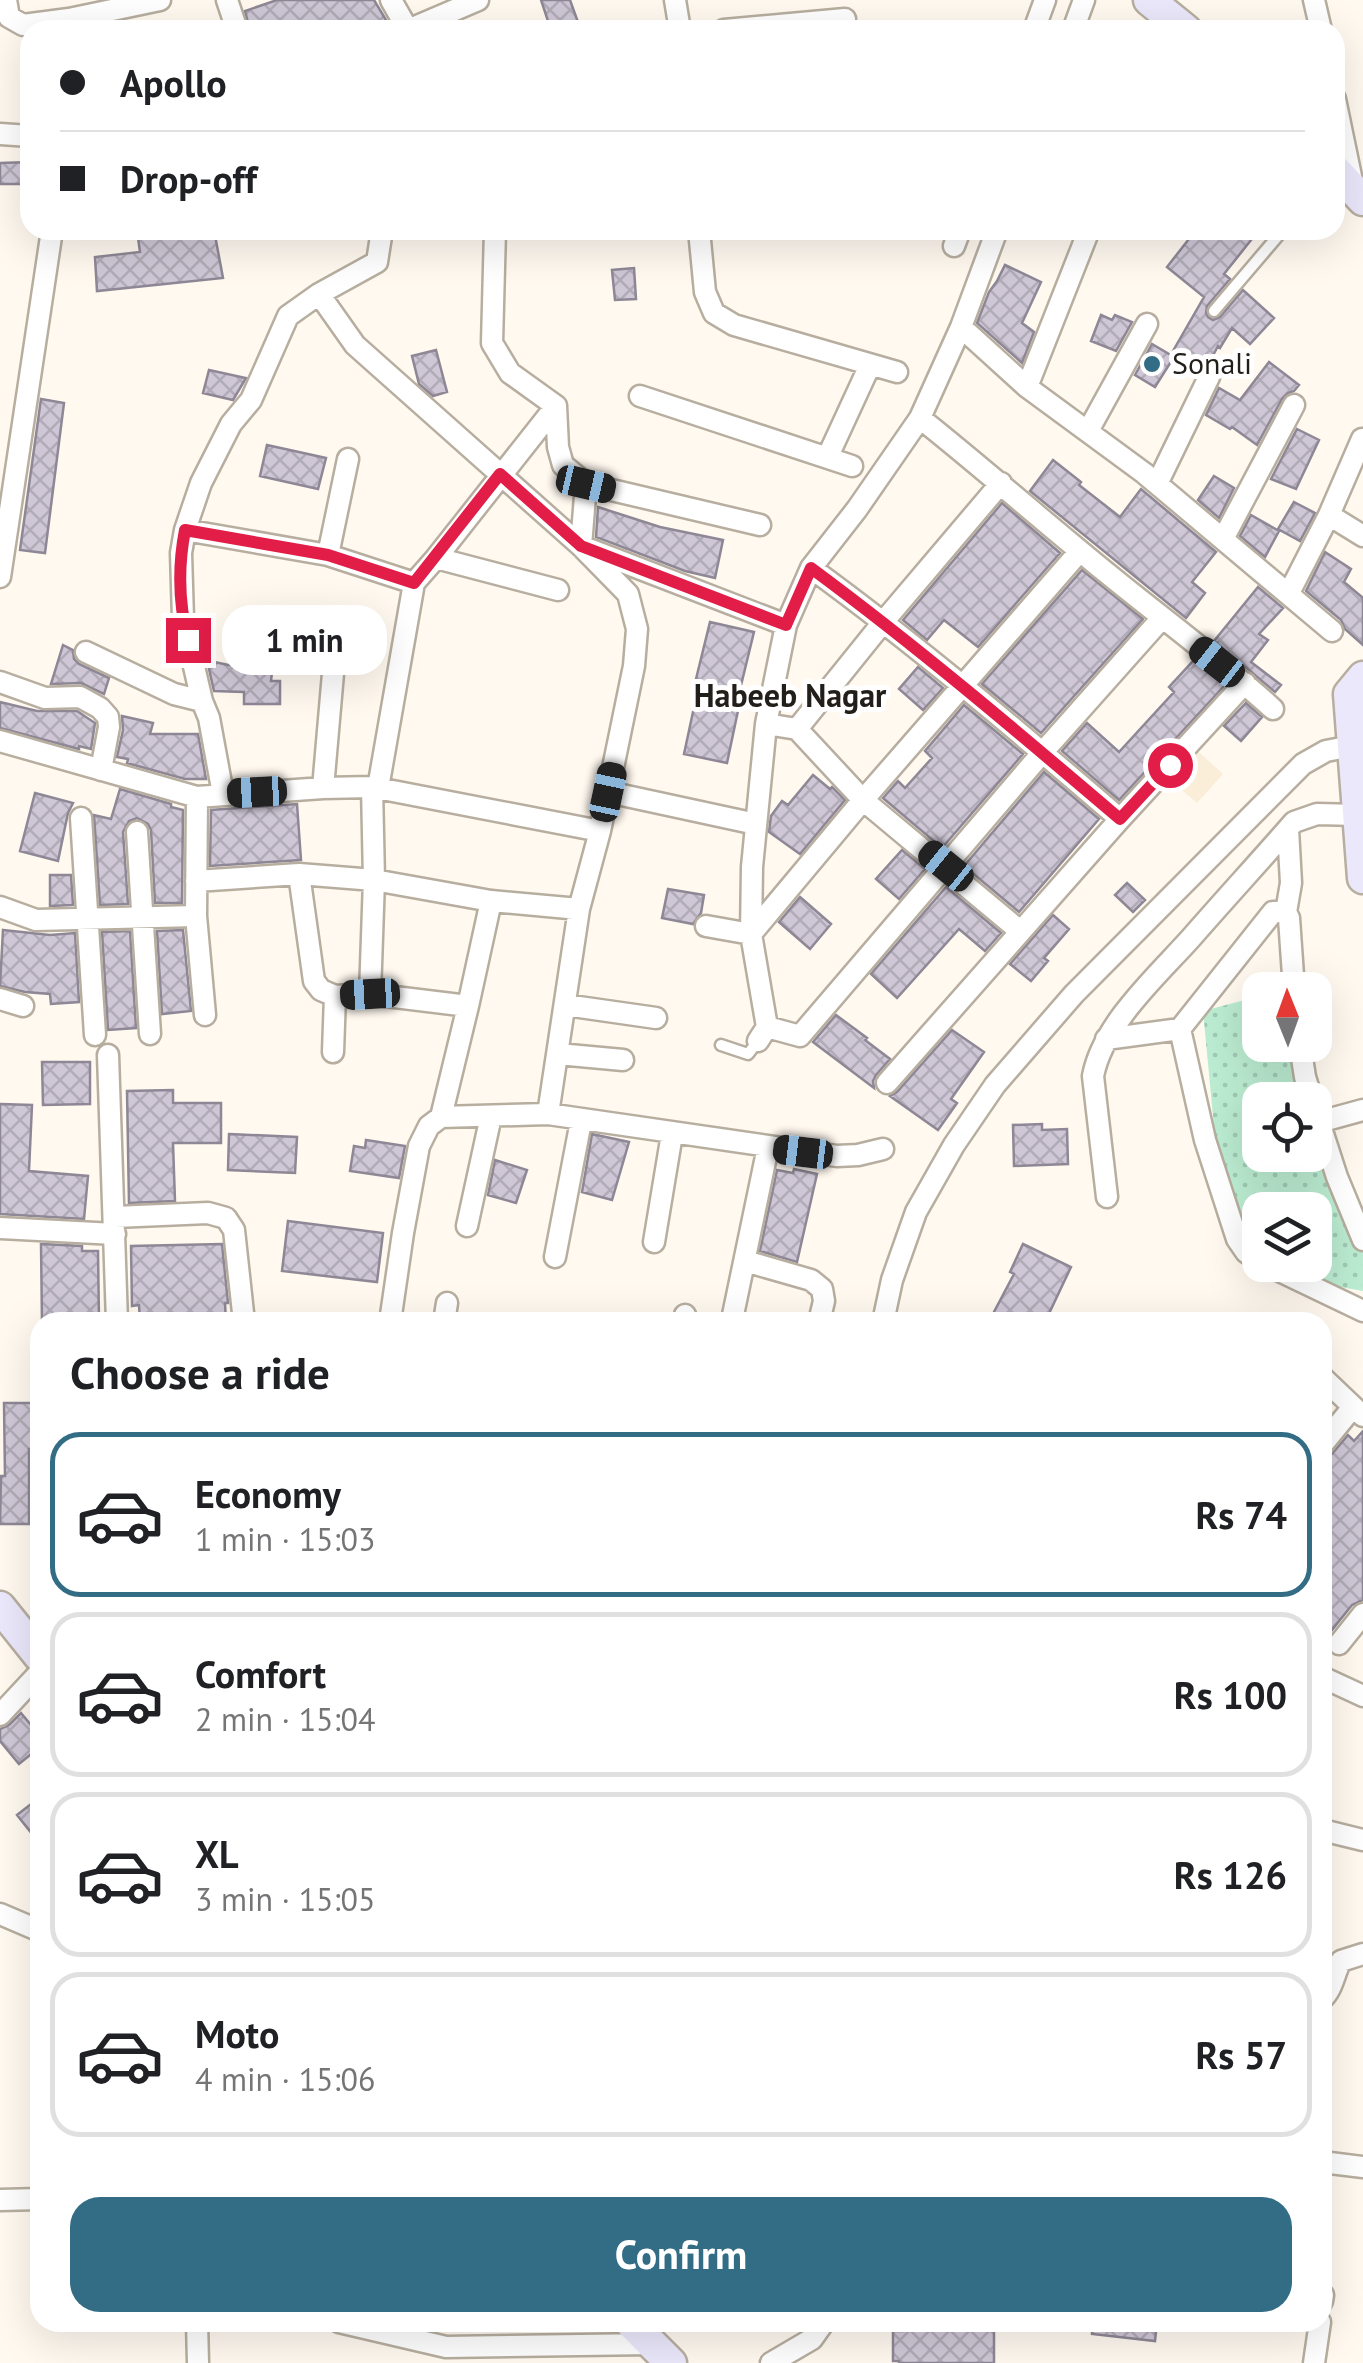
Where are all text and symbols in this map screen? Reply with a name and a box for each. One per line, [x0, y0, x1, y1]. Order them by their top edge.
text: Apollo [120, 58, 227, 107]
text: Drop-off [120, 154, 257, 203]
place label: Sonali [1172, 343, 1252, 382]
marker: Sonali [1141, 353, 1163, 375]
car [553, 463, 619, 505]
callout: 1 min [223, 605, 388, 675]
route end [166, 618, 211, 663]
text: 1 min [265, 619, 344, 661]
car [1184, 632, 1250, 692]
district label: Habeeb Nagar [694, 674, 887, 716]
route start [1148, 743, 1193, 788]
car [587, 760, 629, 824]
car [226, 775, 288, 809]
car [913, 835, 979, 897]
north arrow [1242, 972, 1332, 1062]
map controls [1242, 972, 1332, 1282]
car [339, 977, 401, 1011]
button: locate [1242, 1082, 1332, 1172]
car [771, 1133, 835, 1171]
button: layers [1242, 1192, 1332, 1282]
text: Choose a ride [70, 1343, 330, 1401]
text: Economy [195, 1469, 341, 1518]
icon: car [75, 1470, 165, 1560]
text: Rs 74 [1195, 1490, 1287, 1539]
text: 1 min · 15:03 [195, 1518, 375, 1560]
text: Comfort [195, 1649, 326, 1698]
icon: car [75, 1650, 165, 1740]
text: Rs 100 [1174, 1670, 1287, 1719]
text: 2 min · 15:04 [195, 1698, 375, 1740]
text: XL [195, 1829, 239, 1878]
icon: car [75, 1830, 165, 1920]
text: Rs 126 [1174, 1850, 1287, 1899]
text: 3 min · 15:05 [195, 1878, 375, 1920]
text: Moto [195, 2009, 279, 2058]
icon: car [75, 2010, 165, 2100]
text: Rs 57 [1195, 2030, 1287, 2079]
text: 4 min · 15:06 [195, 2058, 375, 2100]
button: Confirm [70, 2197, 1292, 2312]

